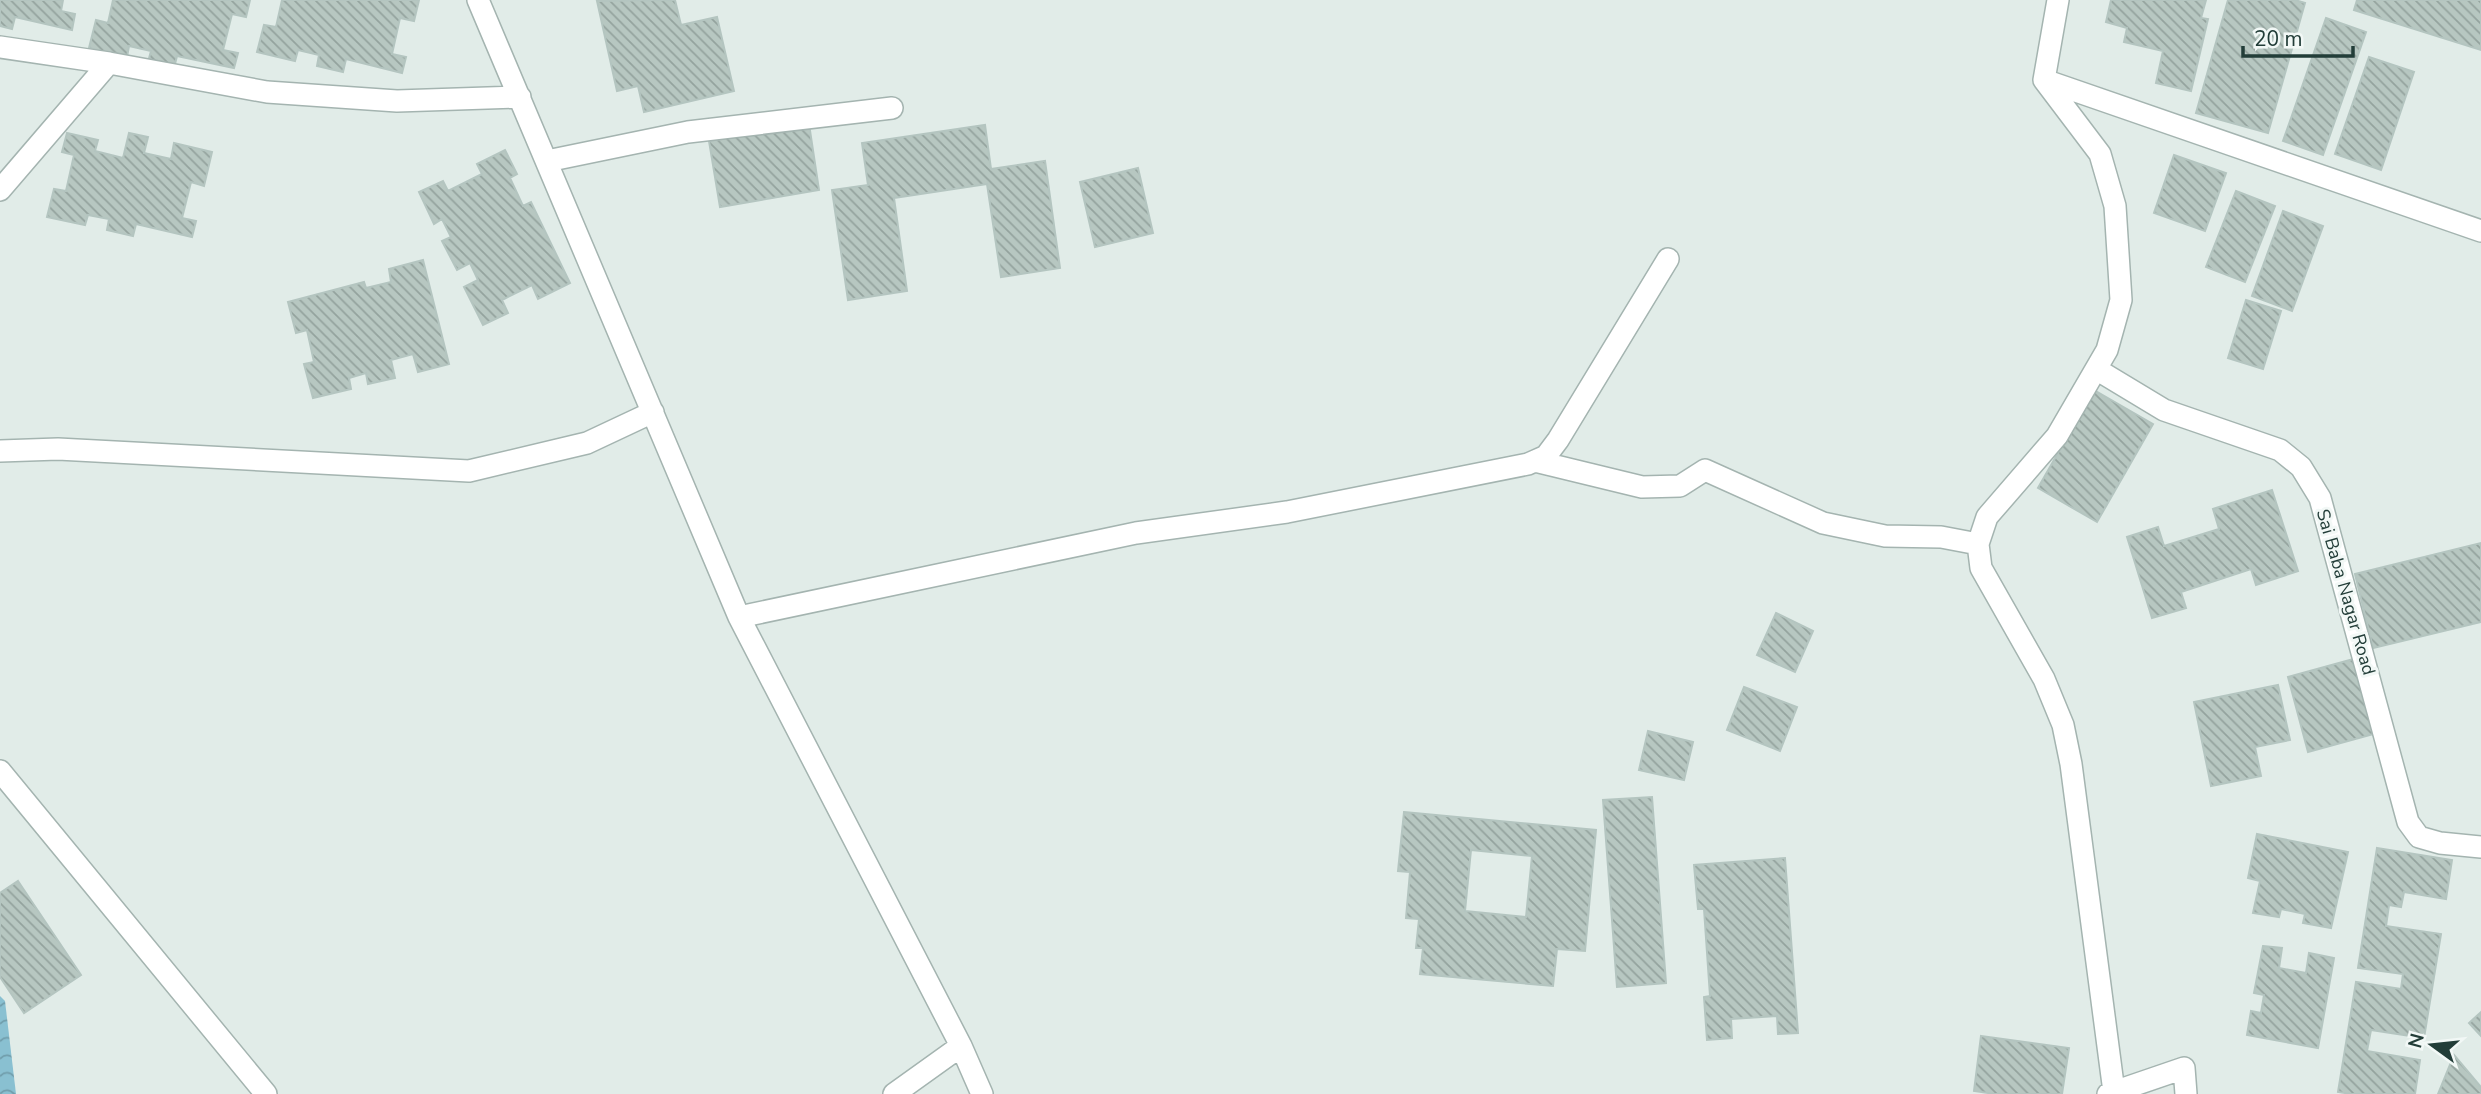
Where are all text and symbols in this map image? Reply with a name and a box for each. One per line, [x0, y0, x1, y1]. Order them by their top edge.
scale bar [2243, 14, 2353, 58]
text: 20 m [2254, 25, 2303, 53]
street label: Sai Baba Nagar Road [2311, 506, 2381, 678]
north arrow [2397, 1010, 2467, 1080]
text: N [2402, 1031, 2431, 1051]

